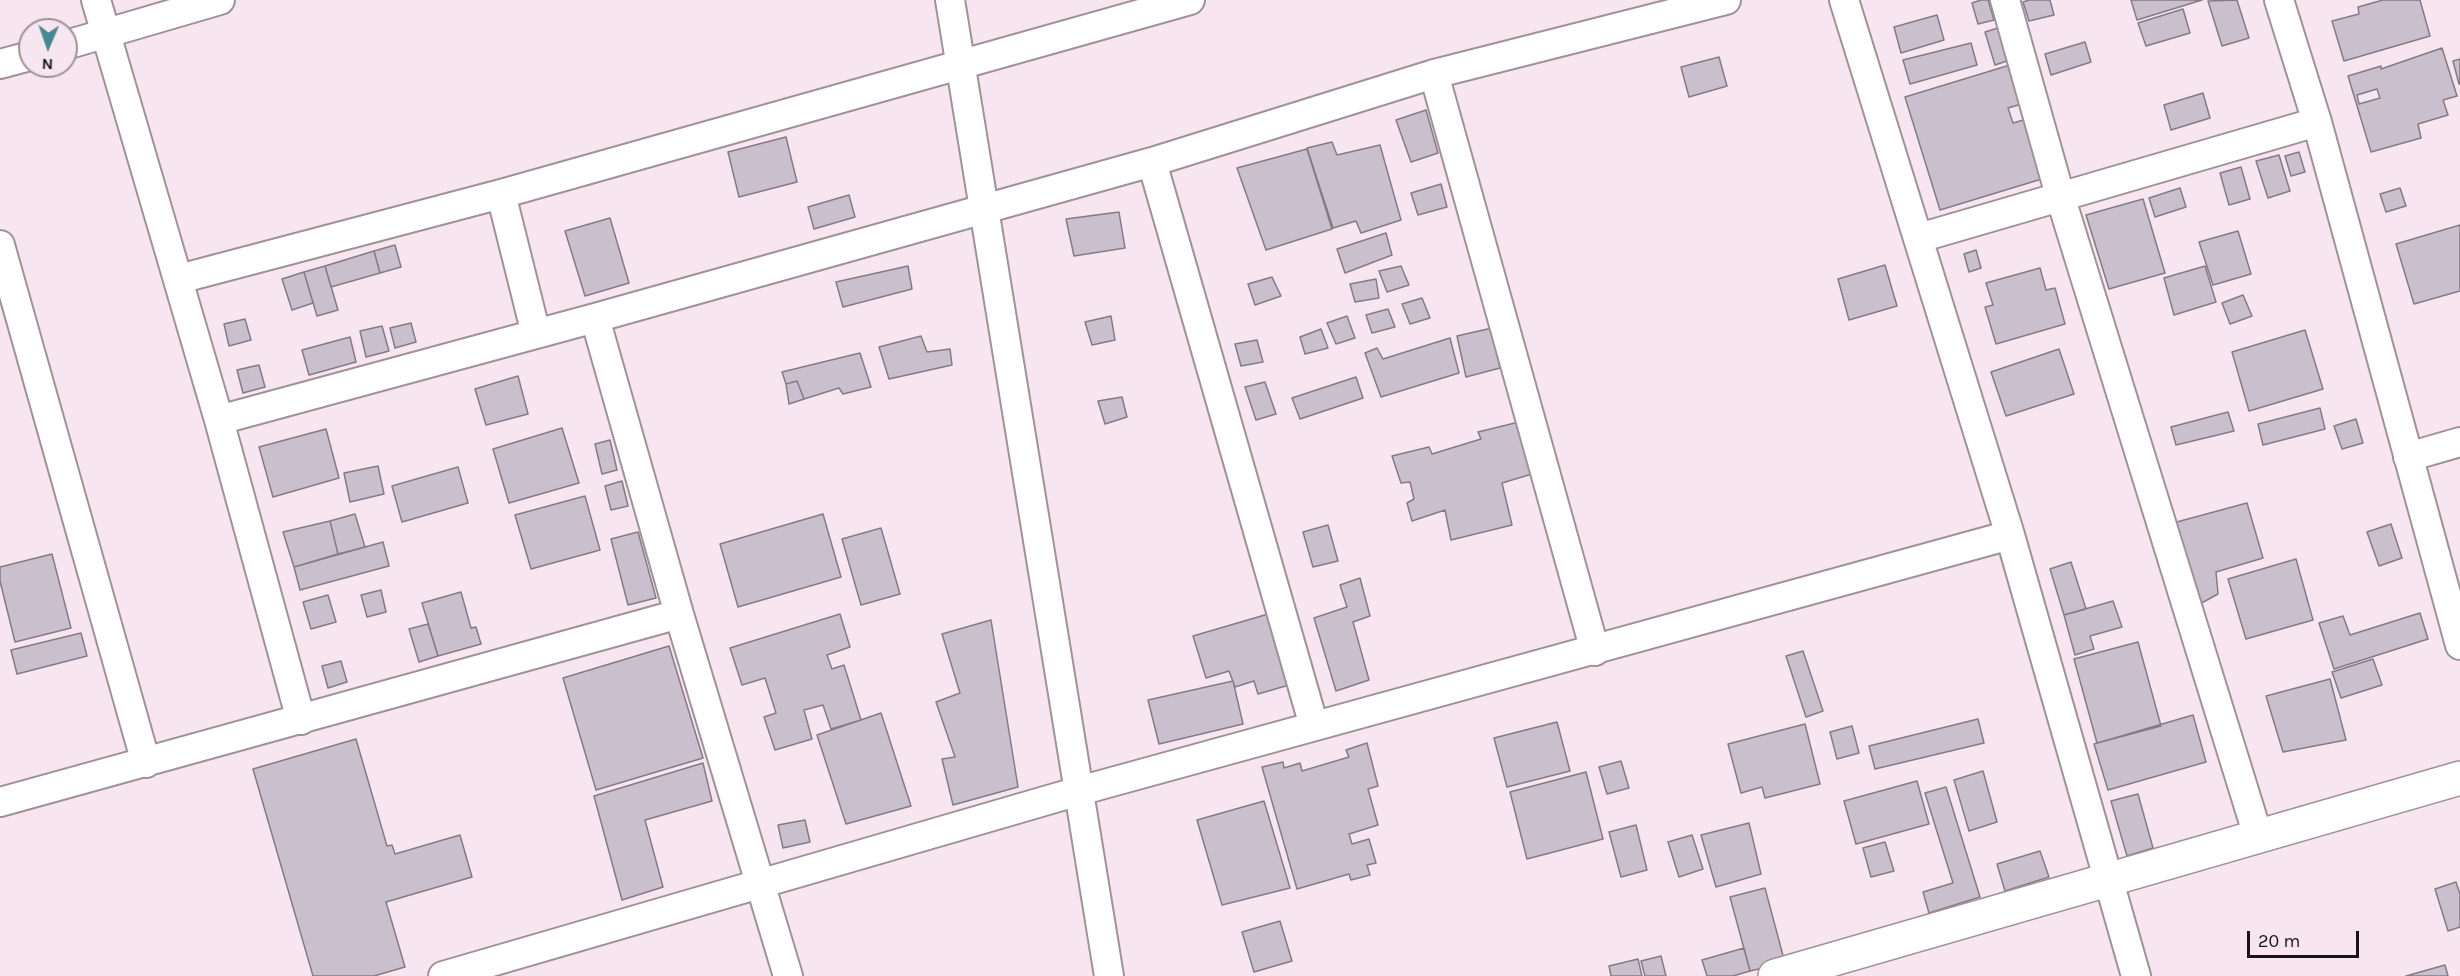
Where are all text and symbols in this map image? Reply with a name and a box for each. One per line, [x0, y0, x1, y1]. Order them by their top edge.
north arrow [18, 18, 78, 78]
text: N [41, 55, 54, 74]
scale bar [2250, 919, 2362, 957]
text: 20 m [2258, 930, 2300, 952]

